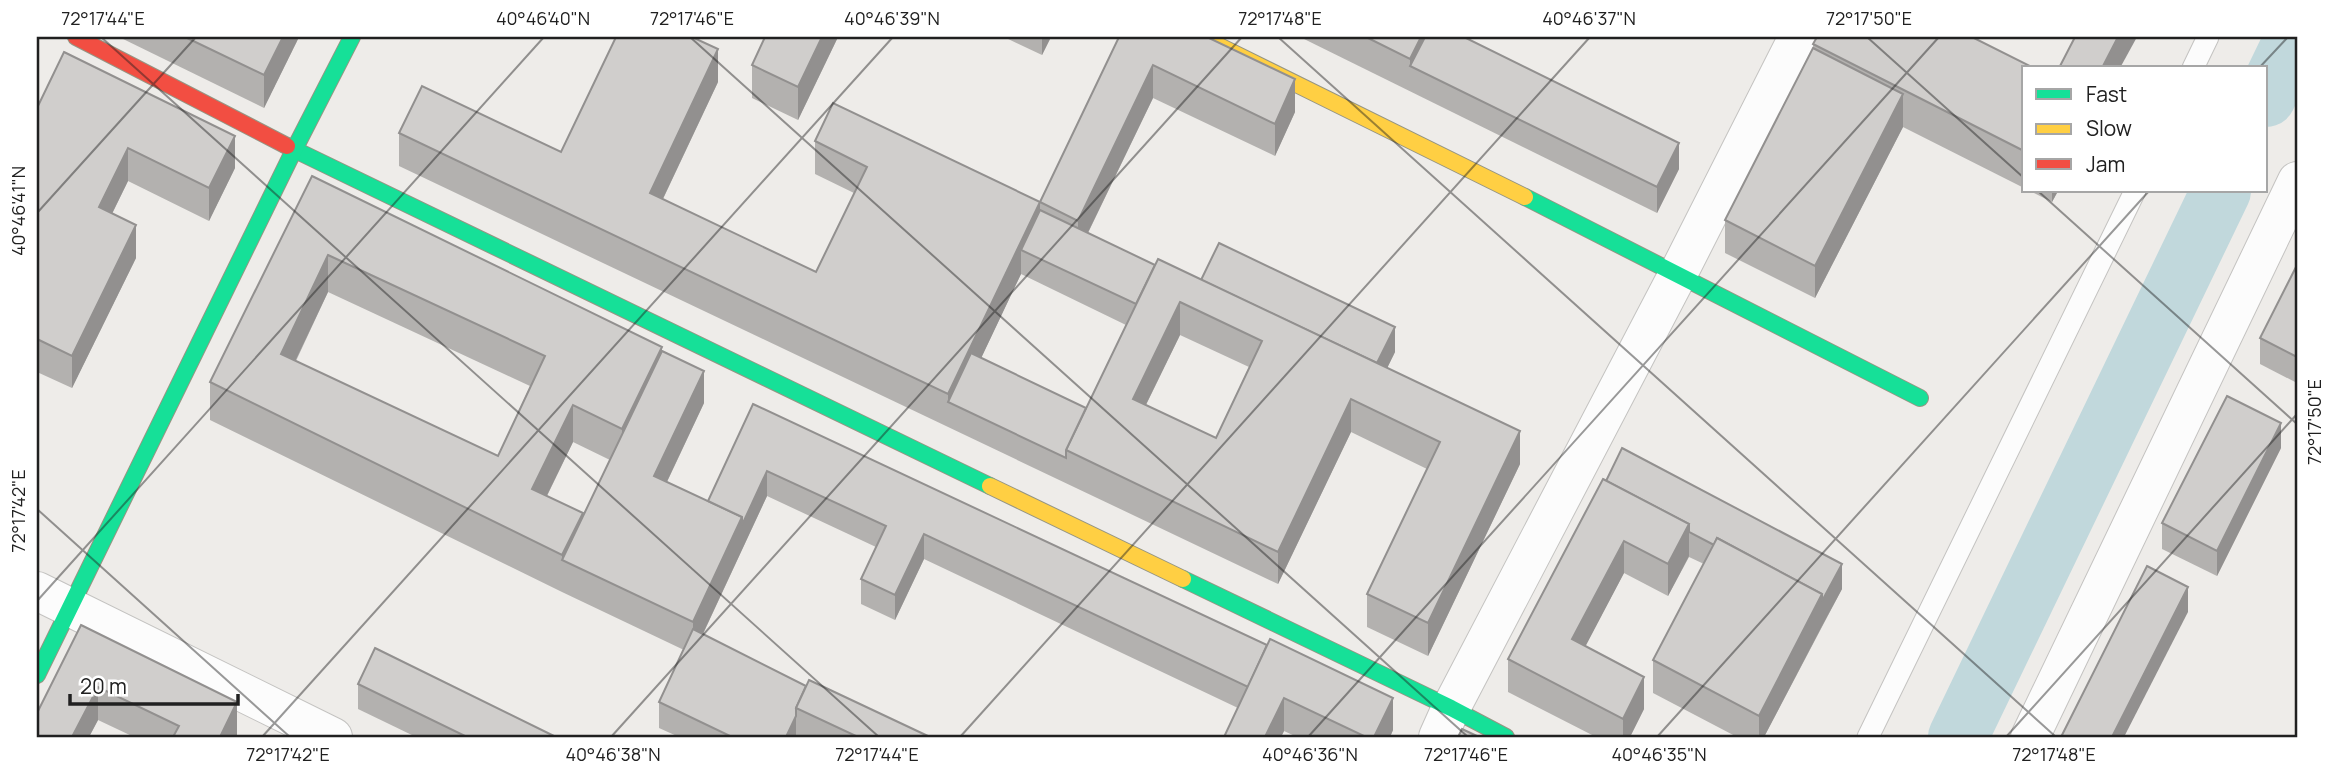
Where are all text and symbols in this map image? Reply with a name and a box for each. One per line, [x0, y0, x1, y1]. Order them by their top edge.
text: 72°17'44"E [61, 6, 145, 30]
text: 40°46'40"N [496, 6, 590, 30]
text: 72°17'46"E [650, 6, 734, 30]
text: 40°46'39"N [844, 6, 940, 30]
text: 72°17'48"E [1238, 6, 1322, 30]
text: 40°46'37"N [1542, 6, 1636, 30]
text: 72°17'50"E [1826, 6, 1912, 30]
legend [2022, 66, 2268, 192]
text: Fast [2086, 80, 2127, 108]
text: Slow [2086, 114, 2132, 142]
text: Jam [2086, 150, 2125, 178]
text: 40°46'41"N [6, 166, 30, 256]
text: 72°17'50"E [2302, 379, 2326, 465]
text: 72°17'42"E [6, 469, 30, 553]
scale bar [70, 662, 238, 706]
text: 20 m [80, 672, 127, 700]
text: 72°17'42"E [246, 742, 330, 766]
text: 40°46'38"N [565, 742, 661, 766]
text: 72°17'44"E [835, 742, 919, 766]
text: 40°46'36"N [1262, 742, 1358, 766]
text: 72°17'46"E [1424, 742, 1508, 766]
text: 40°46'35"N [1611, 742, 1707, 766]
text: 72°17'48"E [2012, 742, 2096, 766]

